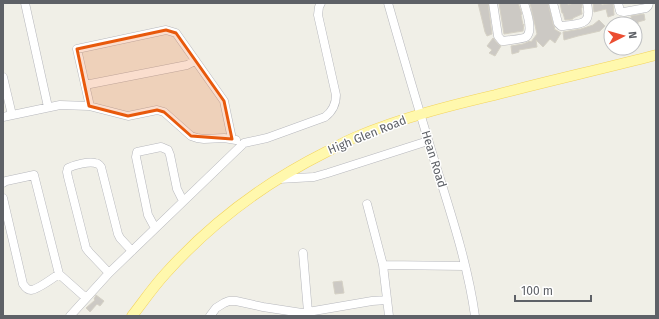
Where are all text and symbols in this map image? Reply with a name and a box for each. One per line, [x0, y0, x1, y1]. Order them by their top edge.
north arrow [603, 16, 643, 56]
text: N [626, 31, 639, 39]
street label: High Glen Road [326, 113, 408, 157]
street label: Hean Road [419, 129, 449, 189]
scale bar [515, 277, 591, 303]
text: 100 m [521, 284, 553, 298]

